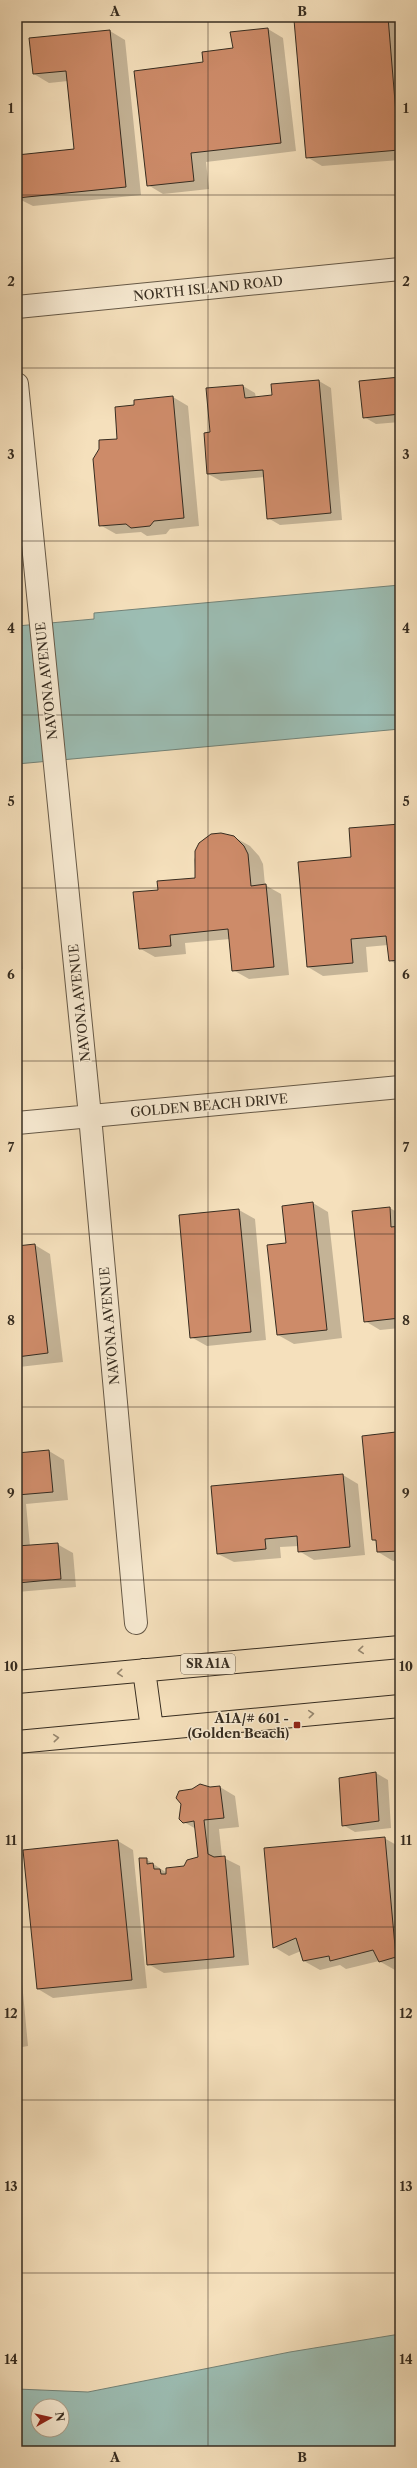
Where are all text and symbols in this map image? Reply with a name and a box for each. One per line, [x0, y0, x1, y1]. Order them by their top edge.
text: A [109, 3, 121, 19]
text: B [297, 3, 307, 19]
text: 1 [8, 100, 14, 116]
text: 1 [403, 100, 409, 116]
street label: NORTH ISLAND ROAD [132, 272, 284, 304]
text: 2 [7, 273, 15, 289]
text: 2 [402, 273, 410, 289]
text: 3 [7, 446, 15, 462]
text: 3 [402, 446, 410, 462]
text: 4 [7, 620, 15, 636]
text: 4 [402, 620, 410, 636]
street label: NAVONA AVENUE [32, 621, 60, 741]
text: 5 [7, 793, 15, 809]
text: 5 [402, 793, 410, 809]
street label: NAVONA AVENUE [65, 943, 93, 1063]
text: 6 [7, 966, 15, 982]
text: 6 [402, 966, 410, 982]
street label: GOLDEN BEACH DRIVE [129, 1090, 289, 1120]
text: 7 [8, 1139, 15, 1155]
text: 7 [403, 1139, 410, 1155]
street label: NAVONA AVENUE [96, 1266, 122, 1386]
text: 8 [7, 1312, 15, 1328]
text: 8 [402, 1312, 410, 1328]
text: 9 [7, 1485, 15, 1501]
text: 9 [402, 1485, 410, 1501]
one-way arrow [358, 1646, 364, 1655]
road number: SR A1A [181, 1654, 235, 1674]
text: 10 [4, 1658, 18, 1674]
text: 10 [399, 1658, 413, 1674]
one-way arrow [117, 1668, 123, 1677]
place label: A1A/# 601 - (Golden Beach) [188, 1710, 289, 1741]
one-way arrow [308, 1710, 314, 1719]
marker: A1A/# 601 - (Golden Beach) [292, 1720, 302, 1730]
one-way arrow [53, 1734, 59, 1743]
text: 11 [5, 1832, 17, 1848]
text: 11 [400, 1832, 412, 1848]
text: 12 [4, 2005, 18, 2021]
text: 12 [399, 2005, 413, 2021]
text: 13 [4, 2178, 18, 2194]
text: 13 [399, 2178, 413, 2194]
text: 14 [4, 2351, 18, 2367]
text: 14 [399, 2351, 413, 2367]
north arrow [30, 2398, 70, 2438]
text: N [52, 2411, 68, 2423]
text: A [109, 2449, 121, 2465]
text: B [297, 2449, 307, 2465]

